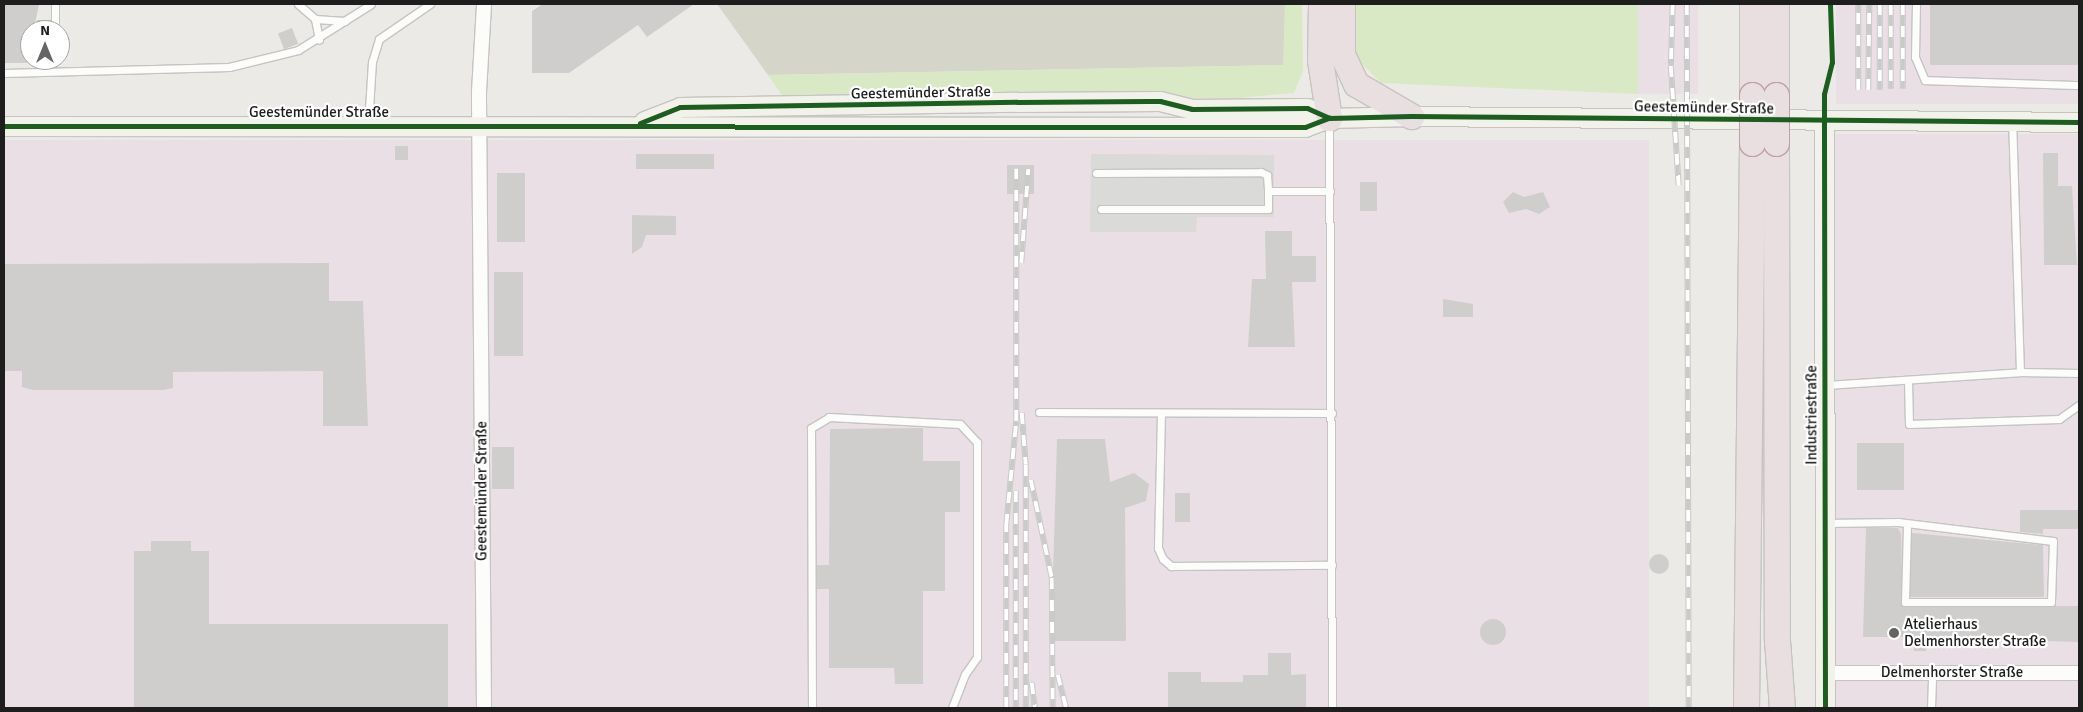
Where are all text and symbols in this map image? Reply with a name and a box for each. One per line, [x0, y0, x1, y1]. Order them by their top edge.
north arrow [20, 20, 70, 70]
text: N [40, 22, 50, 39]
street label: Geestemünder Straße [851, 83, 991, 103]
street label: Geestemünder Straße [1634, 98, 1774, 118]
street label: Geestemünder Straße [249, 104, 389, 122]
street label: Industriestraße [1803, 365, 1821, 465]
street label: Geestemünder Straße [473, 421, 491, 561]
place label: Atelierhaus Delmenhorster Straße [1904, 615, 2046, 650]
marker: Atelierhaus Delmenhorster Straße [1888, 627, 1900, 639]
street label: Delmenhorster Straße [1881, 664, 2023, 682]

